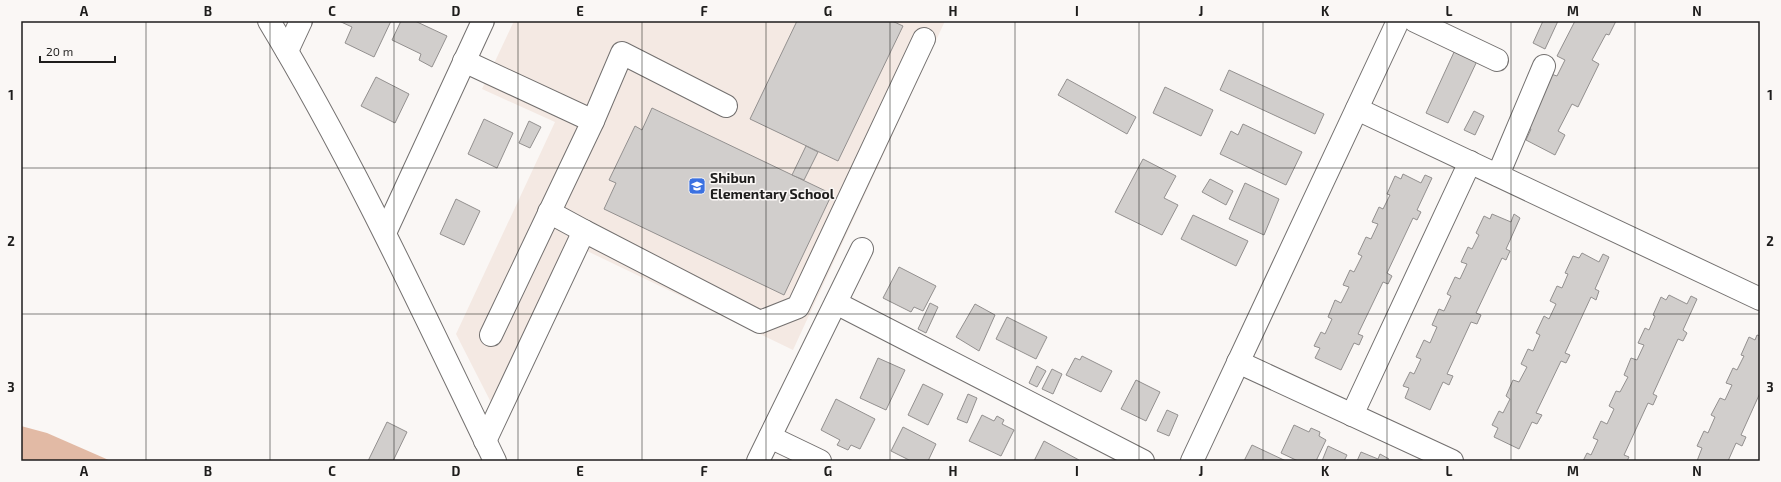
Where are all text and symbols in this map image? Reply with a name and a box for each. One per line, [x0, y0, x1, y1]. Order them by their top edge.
text: A [80, 3, 89, 19]
text: B [204, 3, 212, 19]
text: C [328, 3, 336, 19]
text: D [452, 3, 461, 19]
text: E [576, 3, 584, 19]
text: F [700, 3, 708, 19]
text: G [824, 3, 832, 19]
text: H [949, 3, 958, 19]
text: I [1075, 3, 1079, 19]
text: J [1199, 3, 1203, 19]
text: K [1321, 3, 1330, 19]
text: L [1446, 3, 1453, 19]
text: M [1567, 3, 1579, 19]
text: N [1692, 3, 1702, 19]
scale bar [40, 38, 115, 64]
text: 20 m [46, 44, 73, 58]
text: 1 [8, 87, 14, 103]
text: 1 [1767, 87, 1773, 103]
place label: Shibun Elementary School [710, 169, 835, 202]
school or university icon: Shibun Elementary School [687, 176, 707, 196]
text: 2 [7, 233, 15, 249]
text: 2 [1766, 233, 1774, 249]
text: 3 [7, 379, 15, 395]
text: 3 [1766, 379, 1774, 395]
text: A [80, 463, 89, 479]
text: B [204, 463, 212, 479]
text: C [328, 463, 336, 479]
text: D [452, 463, 461, 479]
text: E [576, 463, 584, 479]
text: F [700, 463, 708, 479]
text: G [824, 463, 832, 479]
text: H [949, 463, 958, 479]
text: I [1075, 463, 1079, 479]
text: J [1199, 463, 1203, 479]
text: K [1321, 463, 1330, 479]
text: L [1446, 463, 1453, 479]
text: M [1567, 463, 1579, 479]
text: N [1692, 463, 1702, 479]

